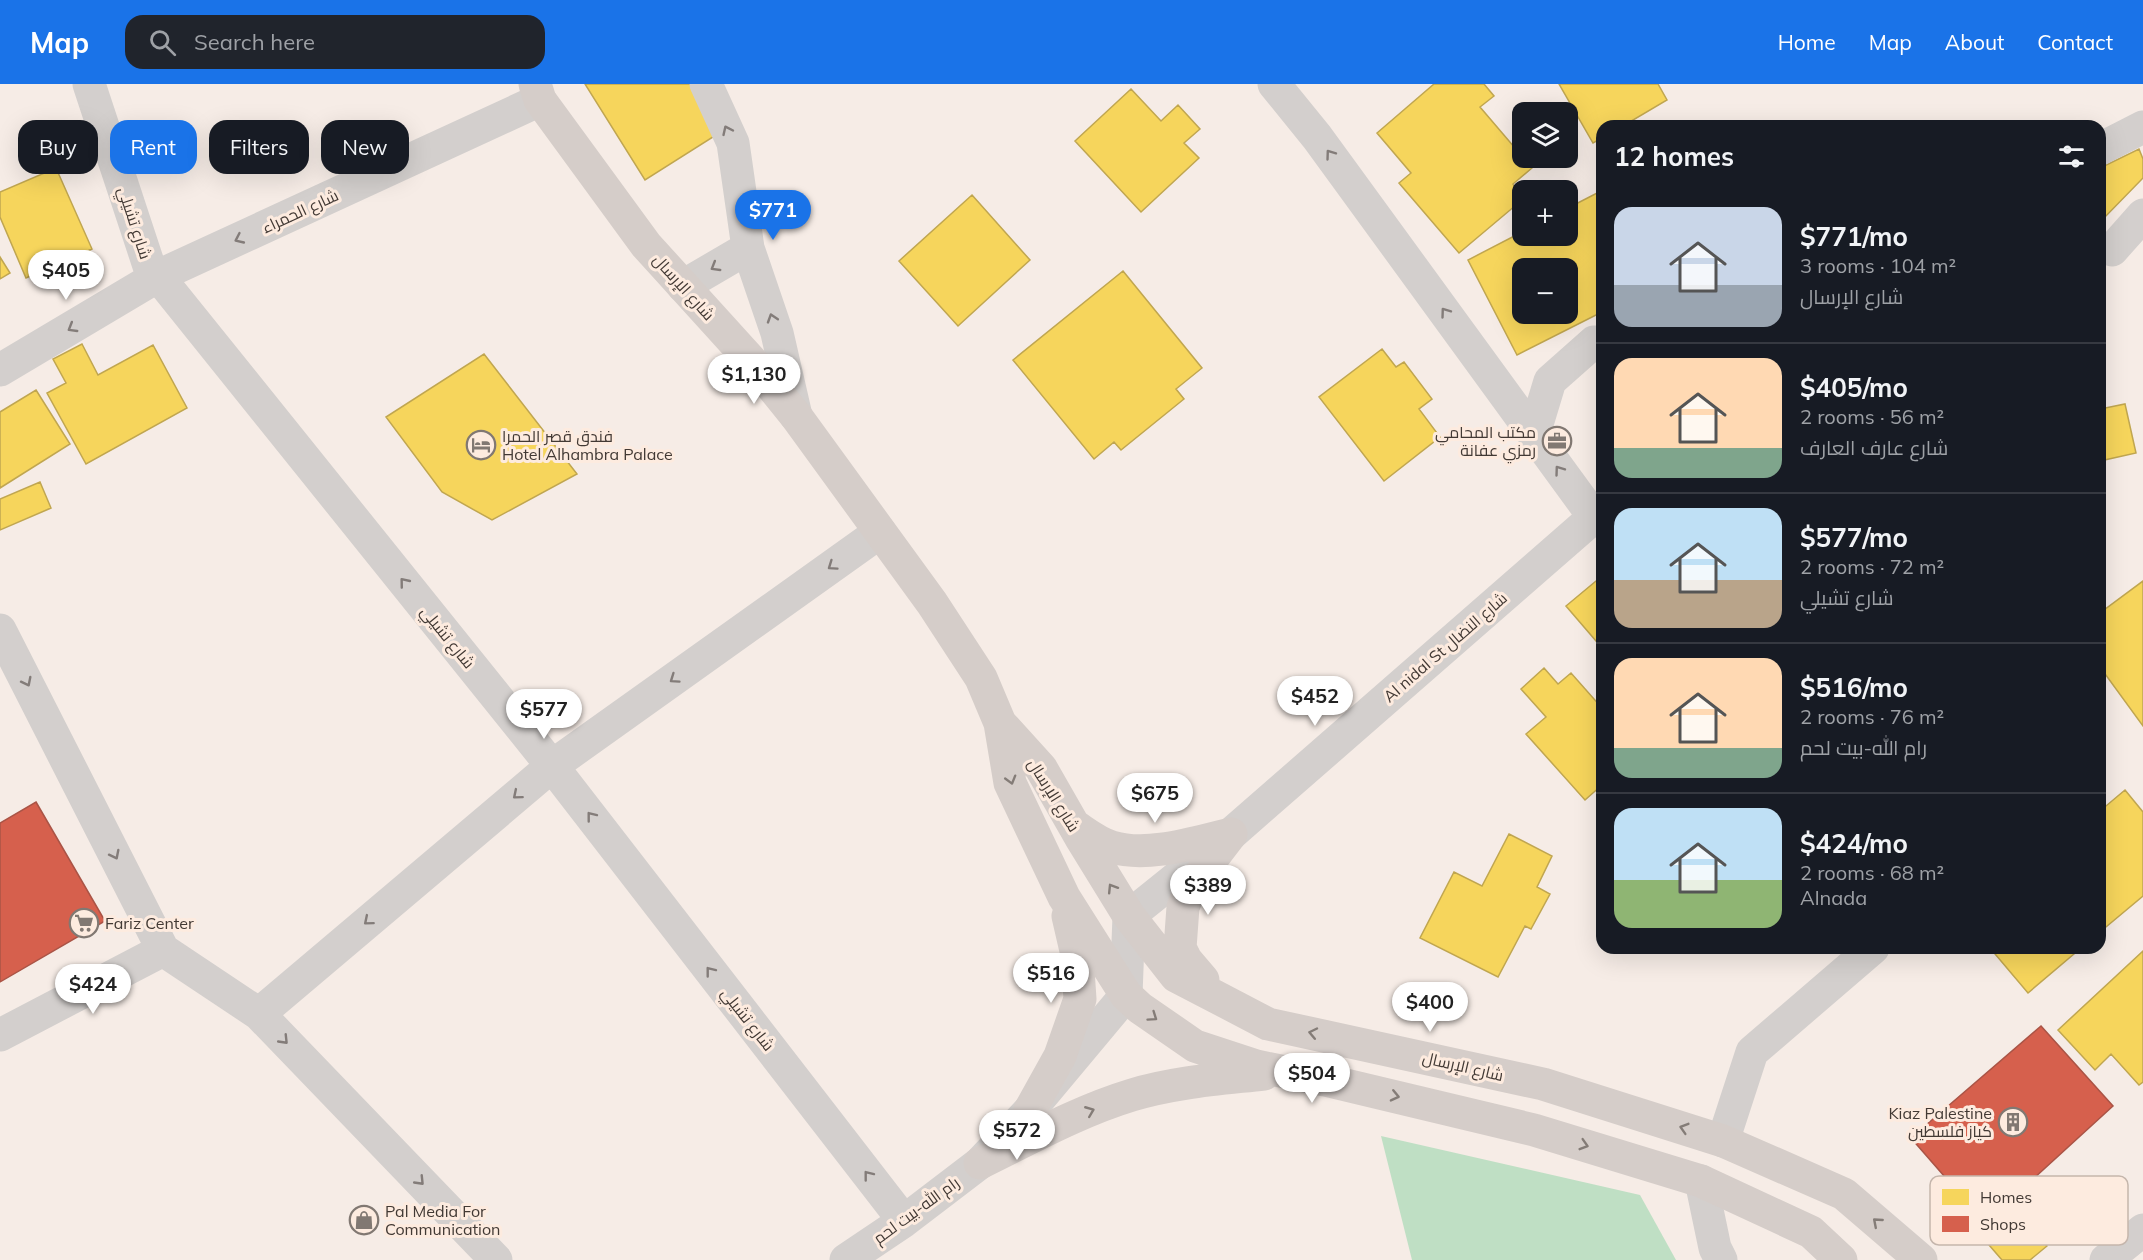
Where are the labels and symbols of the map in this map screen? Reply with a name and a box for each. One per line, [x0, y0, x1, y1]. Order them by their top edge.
one-way arrow [723, 125, 735, 136]
one-way arrow [1326, 150, 1337, 161]
street label: شارع تشيلي [110, 184, 156, 263]
street label: شارع الحمراء [259, 185, 342, 239]
pin: $771 [737, 190, 809, 241]
one-way arrow [235, 231, 246, 243]
pin: $405 [30, 250, 102, 301]
street label: شارع الإرسال [647, 250, 719, 326]
one-way arrow [711, 260, 721, 271]
one-way arrow [1441, 308, 1452, 319]
one-way arrow [767, 313, 779, 324]
one-way arrow [68, 320, 78, 332]
pin: $1,130 [705, 354, 803, 405]
place label: مكتب المحامي رمزي عفانة [1435, 422, 1536, 464]
office icon: مكتب المحامي رمزي عفانة [1541, 425, 1573, 457]
place label: فندق قصر الحمرا Hotel Alhambra Palace [502, 426, 673, 464]
hotel icon: فندق قصر الحمرا Hotel Alhambra Palace [465, 429, 497, 461]
one-way arrow [1556, 465, 1567, 476]
one-way arrow [828, 559, 839, 570]
one-way arrow [400, 578, 411, 589]
street label: Al nidal St شارع النضال [1379, 588, 1512, 708]
street label: شارع تشيلي [414, 602, 479, 675]
one-way arrow [669, 672, 680, 683]
one-way arrow [19, 675, 31, 686]
pin: $452 [1279, 676, 1351, 727]
pin: $577 [508, 689, 580, 740]
street label: شارع الإرسال [1022, 755, 1084, 836]
pin: $675 [1119, 773, 1191, 824]
one-way arrow [1004, 774, 1016, 785]
one-way arrow [513, 788, 524, 799]
one-way arrow [587, 812, 598, 823]
one-way arrow [108, 849, 119, 860]
pin: $389 [1172, 865, 1244, 916]
one-way arrow [1108, 884, 1119, 895]
supermarket icon: Fariz Center [68, 907, 100, 939]
place label: Fariz Center [105, 913, 194, 933]
one-way arrow [364, 914, 375, 925]
pin: $516 [1015, 953, 1087, 1004]
pin: $424 [57, 964, 129, 1015]
one-way arrow [707, 966, 718, 977]
pin: $400 [1394, 982, 1466, 1033]
street label: شارع تشيلي [714, 983, 779, 1057]
one-way arrow [1146, 1010, 1157, 1021]
one-way arrow [1308, 1027, 1318, 1040]
one-way arrow [277, 1033, 288, 1044]
street label: شارع الإرسال [1420, 1047, 1505, 1087]
pin: $504 [1276, 1053, 1348, 1104]
one-way arrow [1390, 1089, 1400, 1102]
place label: Kiaz Palestine كياز فلسطين [1888, 1103, 1992, 1142]
one-way arrow [1083, 1106, 1094, 1118]
building icon: Kiaz Palestine كياز فلسطين [1997, 1106, 2029, 1138]
pin: $572 [981, 1110, 1053, 1161]
one-way arrow [1679, 1123, 1690, 1136]
one-way arrow [1578, 1138, 1589, 1150]
one-way arrow [865, 1170, 876, 1181]
street label: رام الله-بيت لحم [869, 1172, 964, 1250]
one-way arrow [412, 1173, 423, 1184]
legend [1930, 1176, 2128, 1245]
text: Homes [1980, 1187, 2032, 1207]
place label: Pal Media For Communication [385, 1201, 500, 1239]
shop icon: Pal Media For Communication [348, 1204, 380, 1236]
text: Shops [1980, 1214, 2026, 1234]
one-way arrow [1873, 1218, 1884, 1229]

